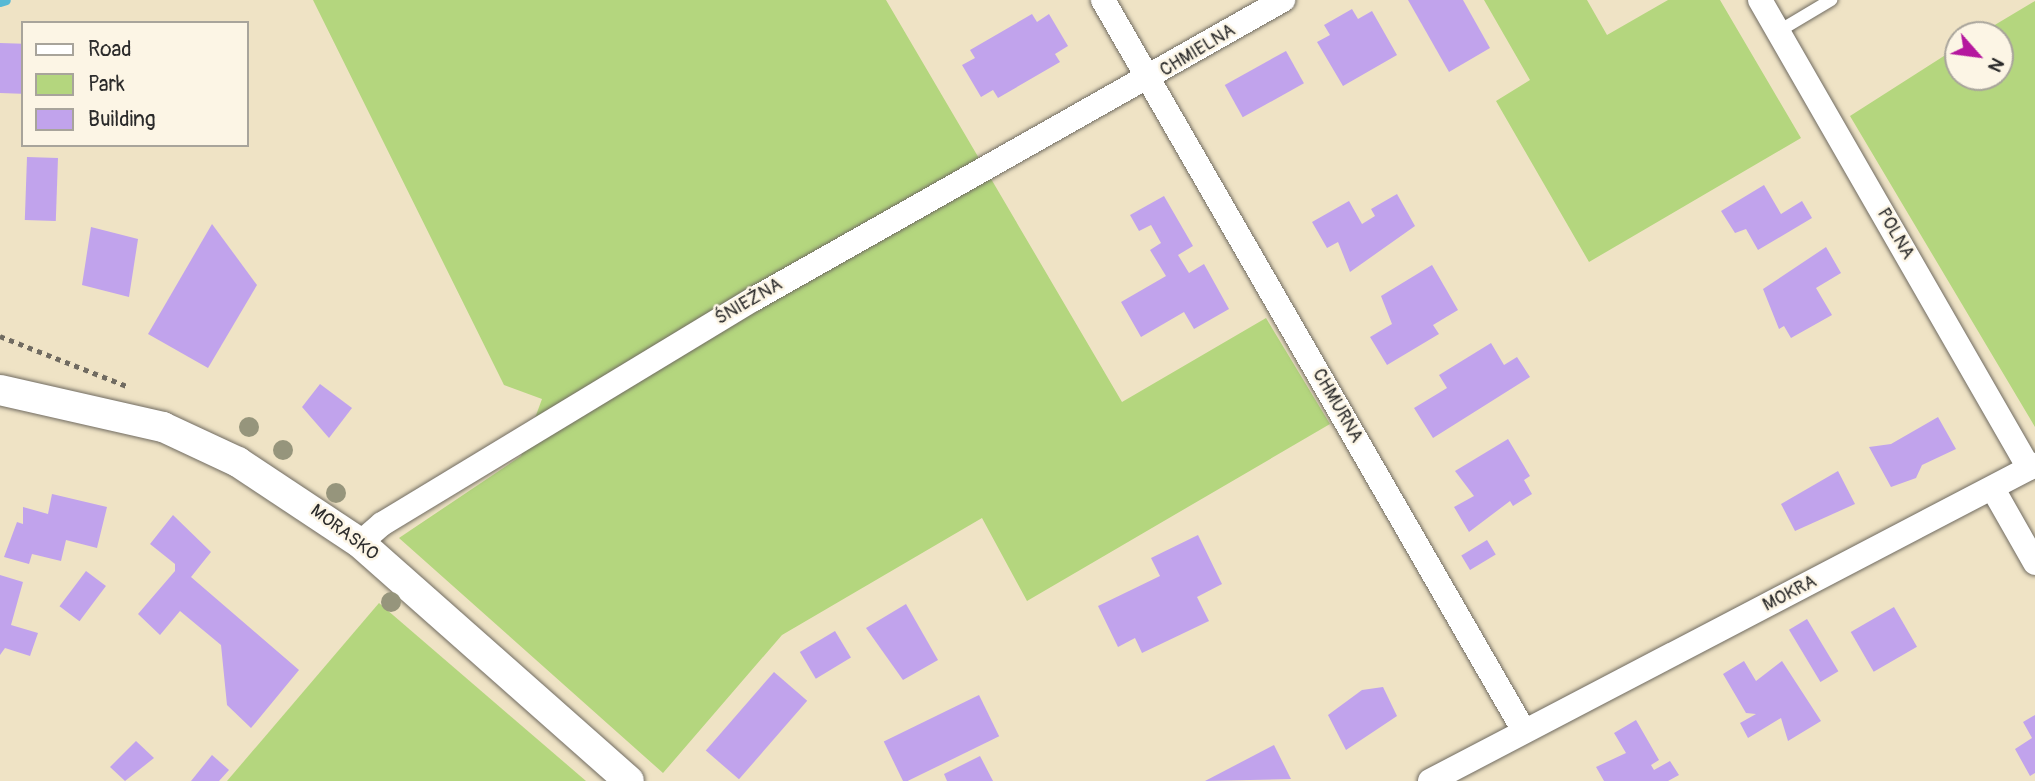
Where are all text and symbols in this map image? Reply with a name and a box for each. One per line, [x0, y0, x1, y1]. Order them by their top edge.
street label: CHMIELNA [1156, 20, 1240, 82]
legend [21, 21, 248, 147]
north arrow [1944, 21, 2014, 91]
text: Road [88, 36, 132, 63]
text: N [1982, 54, 2009, 76]
text: Park [88, 71, 125, 98]
text: Building [88, 106, 155, 133]
street label: POLNA [1872, 205, 1918, 263]
street label: ŚNIEŻNA [712, 274, 786, 330]
street label: CHMURNA [1307, 365, 1367, 447]
street label: MORASKO [306, 501, 382, 565]
street label: MOKRA [1760, 571, 1820, 617]

